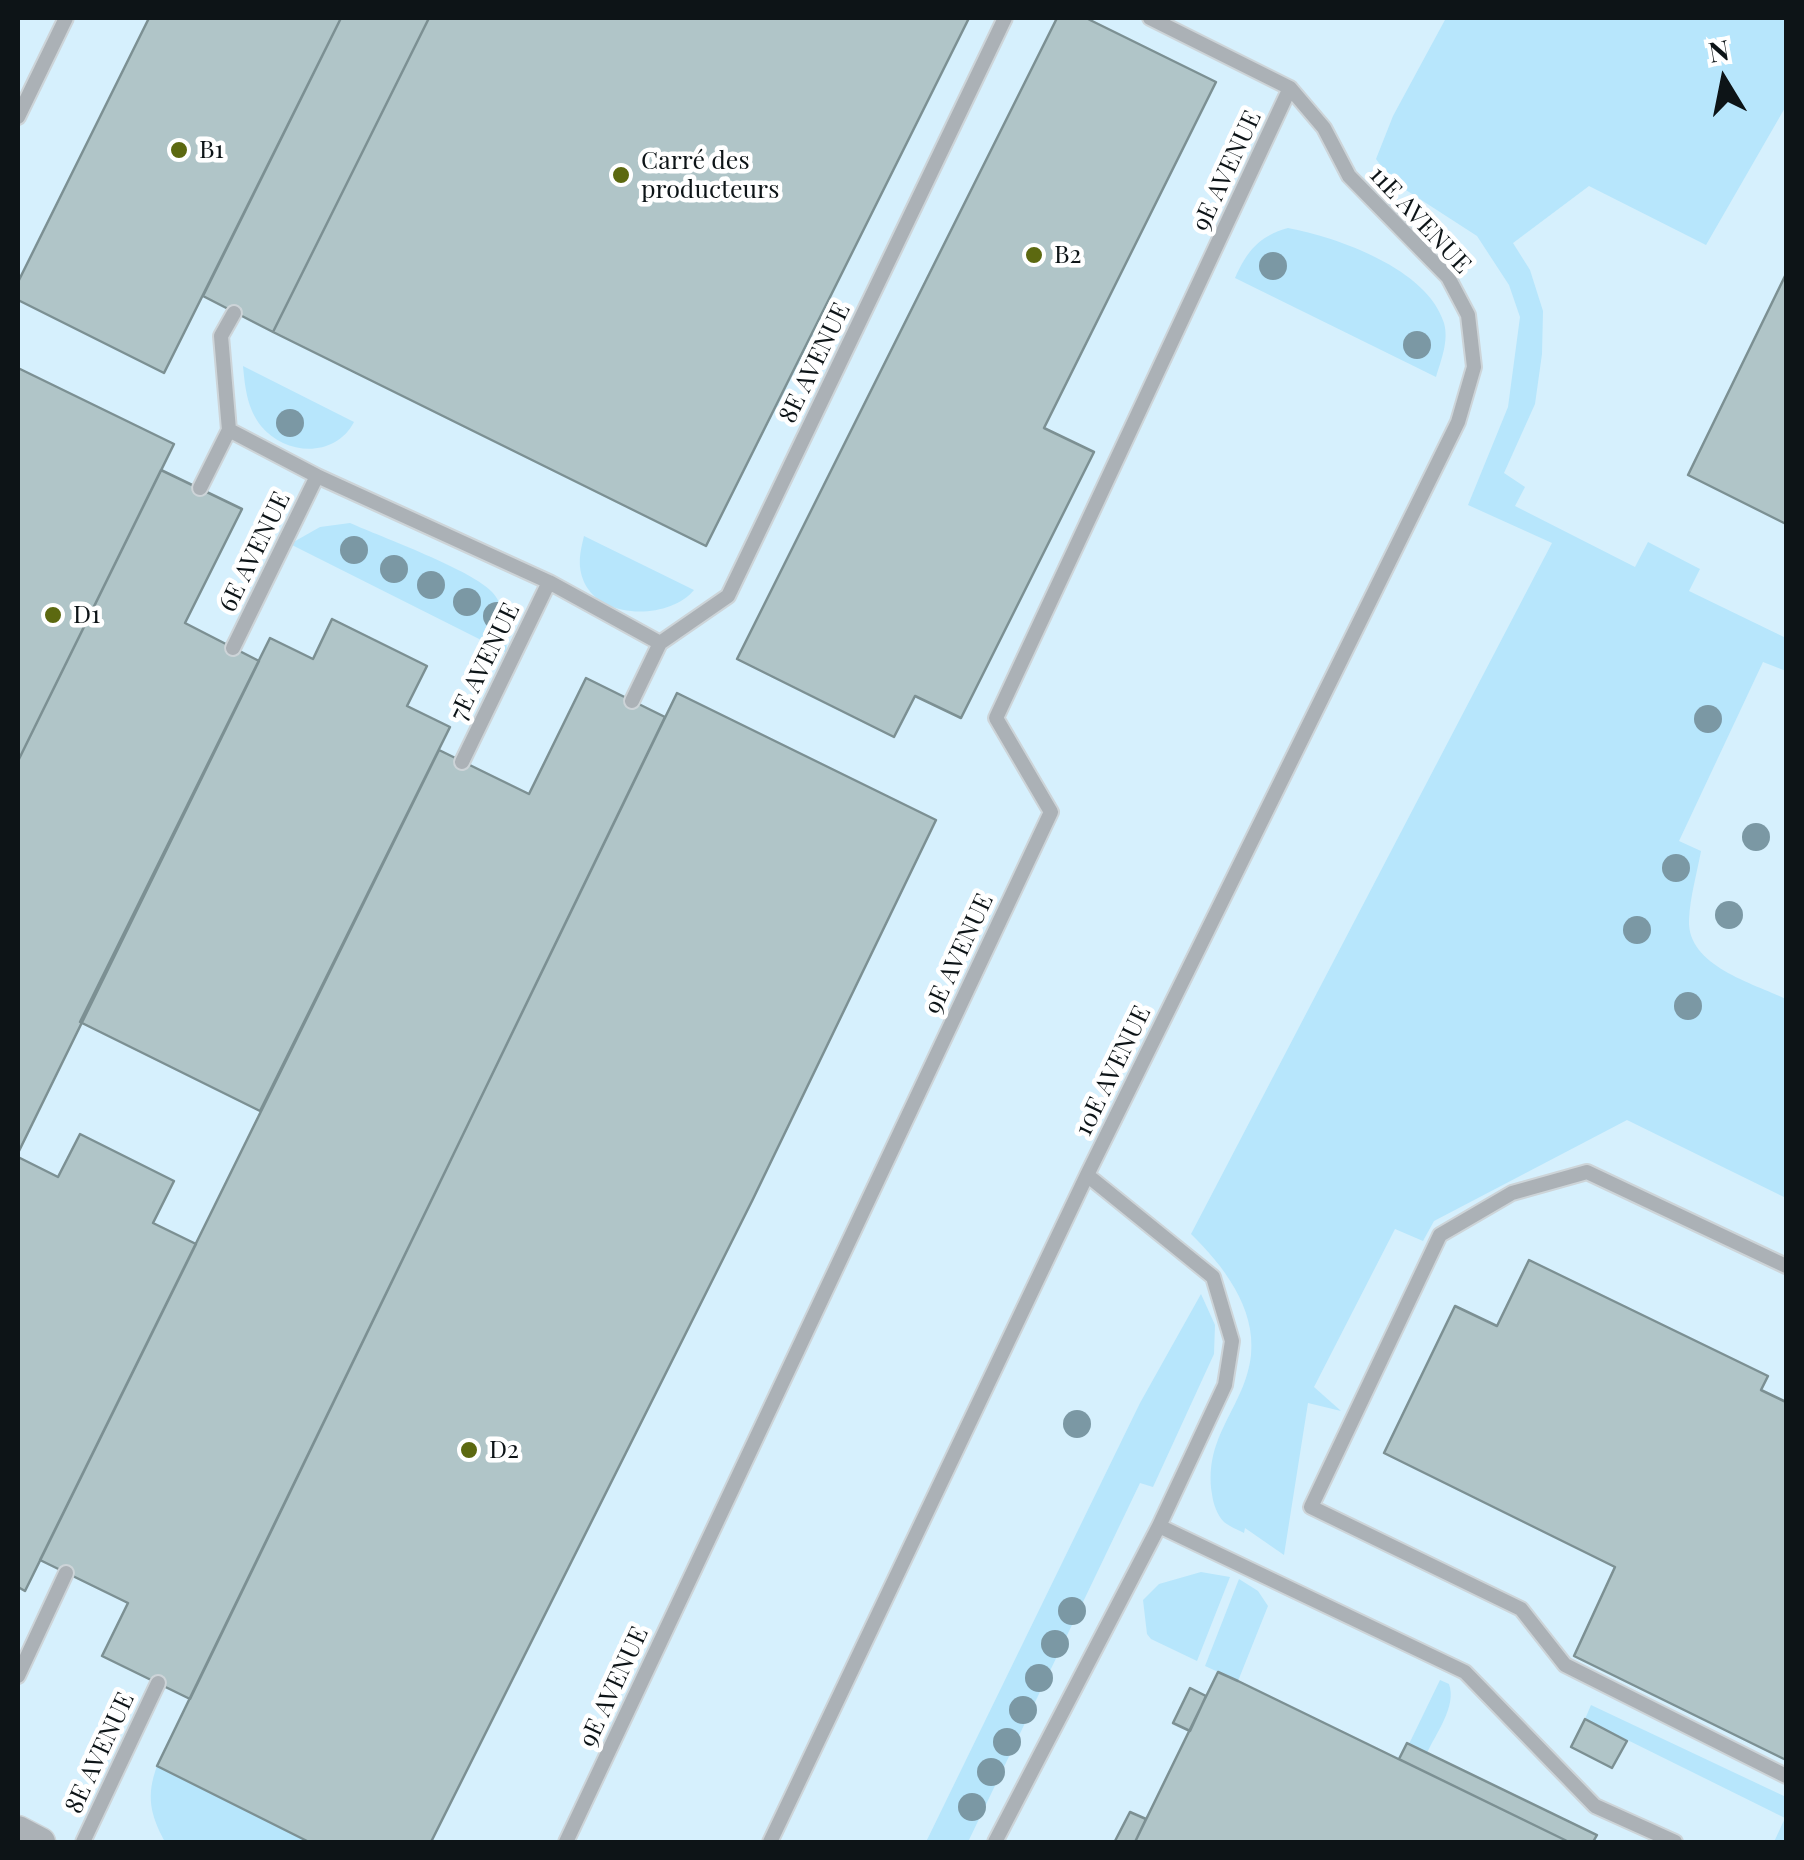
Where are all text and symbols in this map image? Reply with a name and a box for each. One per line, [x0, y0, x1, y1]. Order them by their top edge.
north arrow [1674, 30, 1774, 130]
text: N [1706, 30, 1732, 70]
street label: 9E AVENUE [1186, 106, 1268, 236]
place label: B1 [199, 135, 224, 165]
marker: B1 [168, 139, 190, 161]
place label: Carré des producteurs [641, 146, 779, 205]
street label: 11E AVENUE [1363, 160, 1477, 280]
marker: Carré des producteurs [610, 164, 632, 186]
place label: B2 [1054, 240, 1082, 270]
marker: B2 [1023, 244, 1045, 266]
street label: 8E AVENUE [773, 298, 857, 428]
street label: 6E AVENUE [213, 487, 297, 617]
street label: 7E AVENUE [444, 598, 526, 726]
place label: D1 [73, 600, 100, 630]
marker: D1 [42, 604, 64, 626]
street label: 9E AVENUE [918, 889, 1000, 1019]
street label: 10E AVENUE [1069, 1001, 1157, 1141]
place label: D2 [489, 1435, 519, 1465]
marker: D2 [458, 1439, 480, 1461]
street label: 9E AVENUE [573, 1622, 655, 1752]
street label: 8E AVENUE [59, 1688, 141, 1818]

